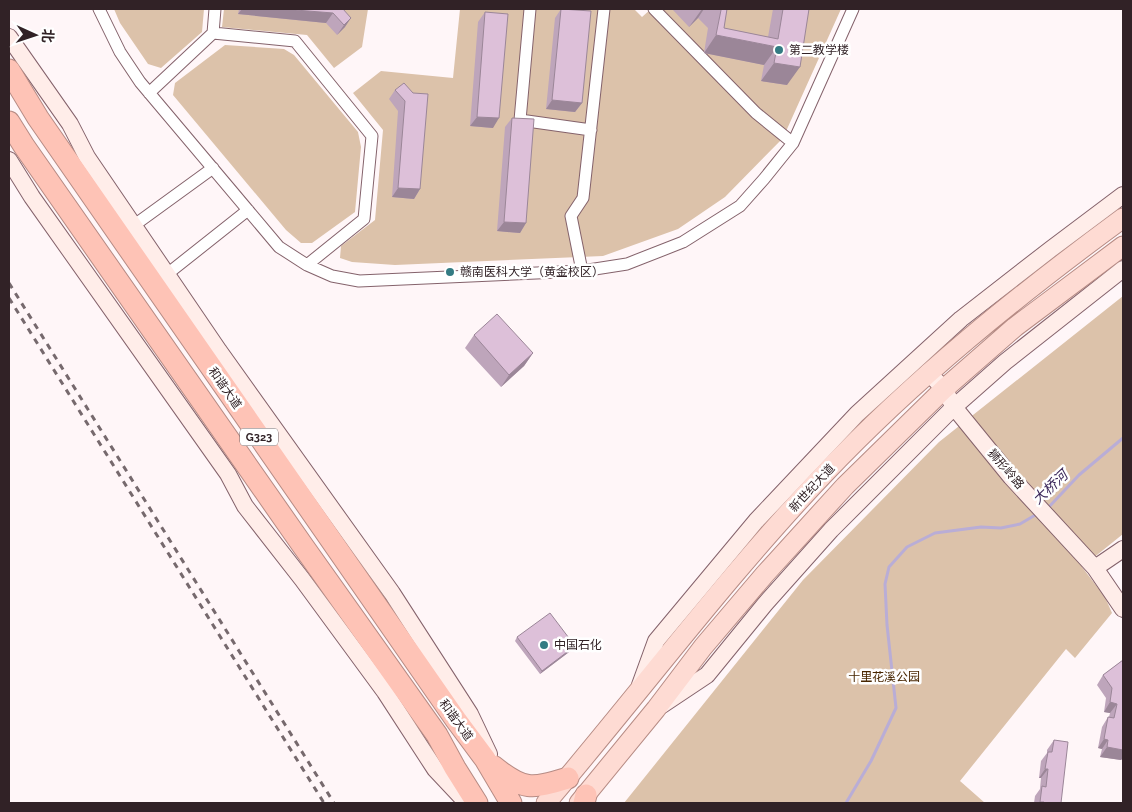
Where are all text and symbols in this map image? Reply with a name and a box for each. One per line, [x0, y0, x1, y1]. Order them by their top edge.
north arrow [10, 10, 60, 60]
text: 北 [40, 28, 56, 43]
place label: 第二教学楼 [789, 43, 849, 57]
marker: 第二教学楼 [773, 44, 785, 56]
place label: 赣南医科大学（黄金校区） [460, 265, 604, 279]
marker: 赣南医科大学（黄金校区） [444, 266, 456, 278]
street label: 和谐大道 [205, 364, 245, 412]
road number: G323 [240, 428, 278, 446]
street label: 狮形岭路 [985, 446, 1027, 492]
street label: 新世纪大道 [786, 461, 838, 515]
water label: 大桥河 [1029, 465, 1073, 507]
place label: 中国石化 [554, 638, 602, 652]
marker: 中国石化 [538, 639, 550, 651]
park label: 十里花溪公园 [848, 670, 920, 684]
street label: 和谐大道 [436, 696, 476, 744]

